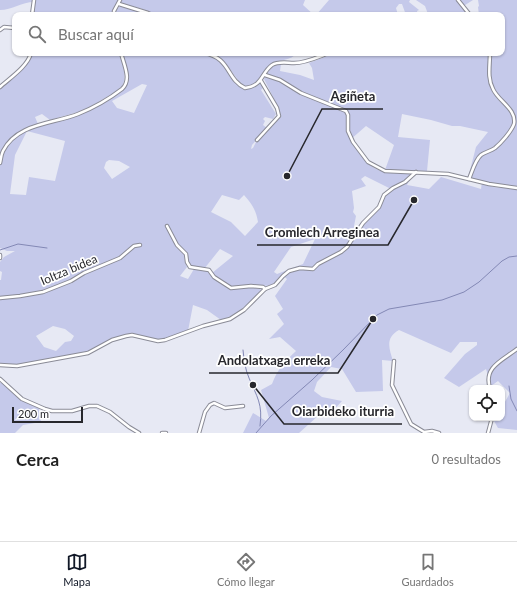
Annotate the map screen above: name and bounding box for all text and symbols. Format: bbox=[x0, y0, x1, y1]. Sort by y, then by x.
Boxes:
search box bbox=[12, 12, 505, 56]
icon: search bbox=[26, 23, 48, 45]
text: Buscar aquí bbox=[58, 25, 134, 43]
callout: Agiñeta bbox=[322, 84, 383, 109]
text: Agiñeta bbox=[330, 88, 375, 104]
callout: Cromlech Arreginea bbox=[257, 220, 388, 245]
text: Cromlech Arreginea bbox=[265, 224, 379, 240]
street label: Ioltza bidea bbox=[38, 251, 99, 288]
callout: Andolatxaga erreka bbox=[209, 348, 338, 373]
text: Andolatxaga erreka bbox=[217, 352, 330, 368]
map controls bbox=[469, 385, 505, 421]
button: locate bbox=[469, 385, 505, 421]
callout: Oiarbideko iturria bbox=[284, 399, 402, 424]
text: Oiarbideko iturria bbox=[292, 403, 394, 419]
scale bar bbox=[12, 405, 83, 424]
text: 200 m bbox=[18, 407, 49, 420]
text: Cerca bbox=[16, 449, 59, 470]
text: 0 resultados bbox=[431, 451, 501, 467]
tab: Mapa bbox=[63, 551, 90, 588]
tab: Cómo llegar bbox=[217, 551, 275, 588]
tab: Guardados bbox=[402, 551, 454, 588]

